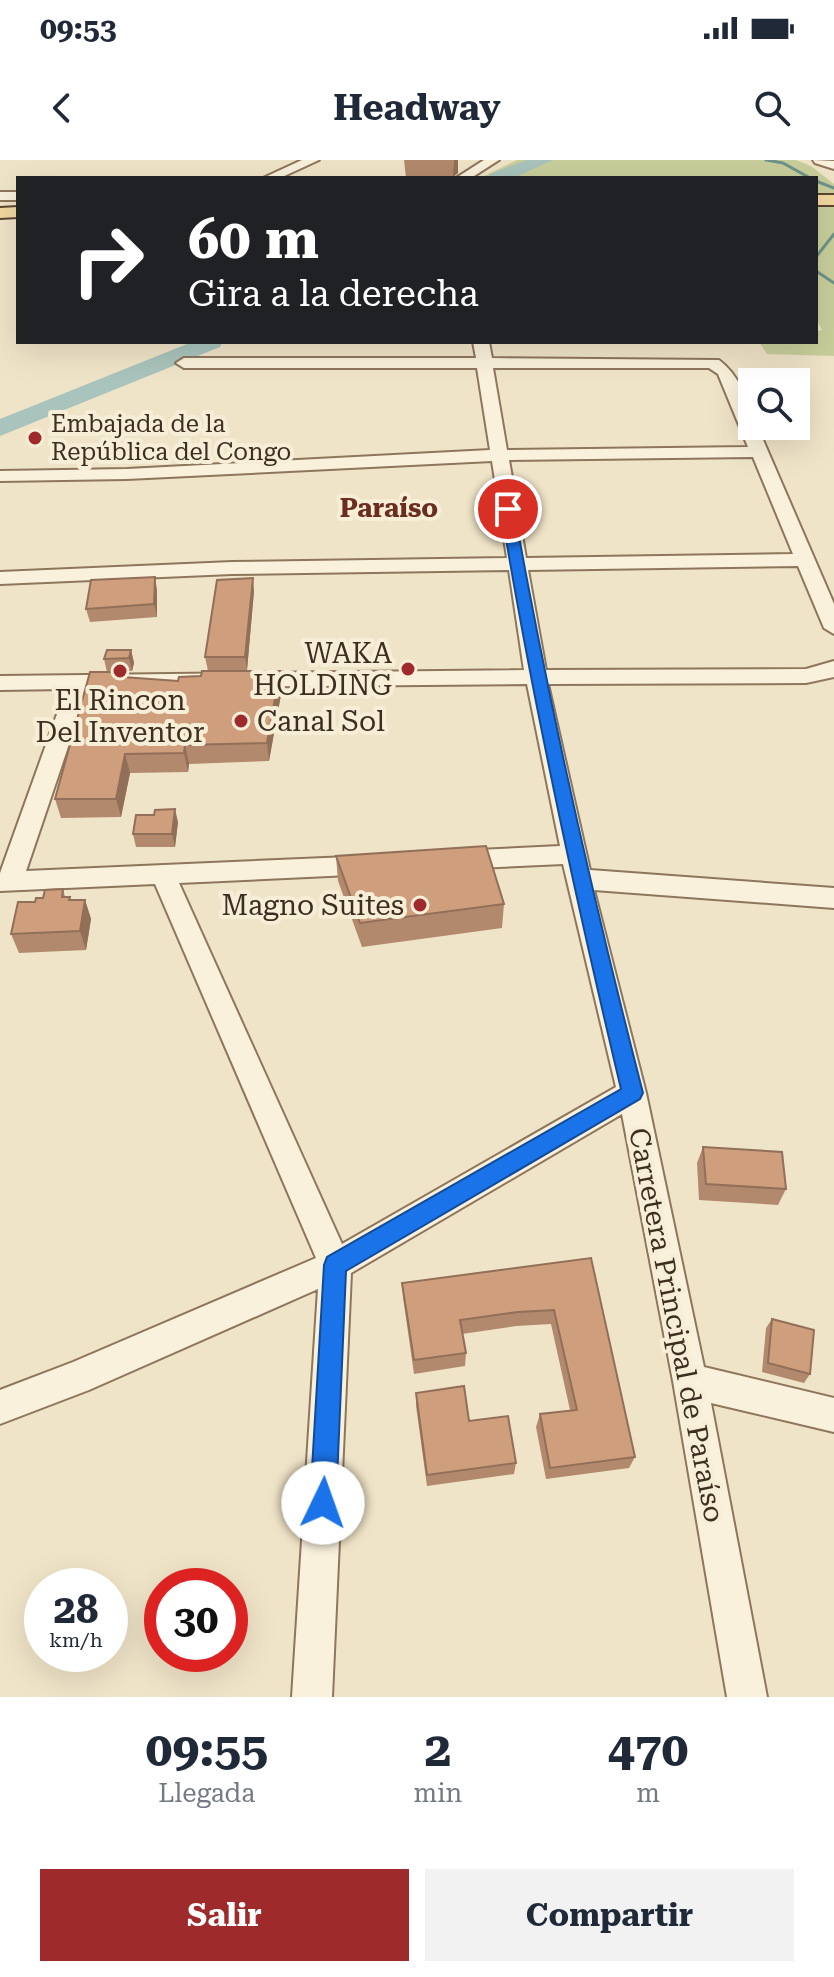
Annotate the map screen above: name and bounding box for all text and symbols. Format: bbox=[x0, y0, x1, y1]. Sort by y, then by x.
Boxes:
text: 09:53 bbox=[40, 11, 117, 46]
icon: back bbox=[40, 86, 84, 130]
icon: search bbox=[750, 86, 794, 130]
text: Headway bbox=[333, 87, 501, 129]
text: 60 m bbox=[188, 206, 319, 272]
icon: right bbox=[56, 208, 160, 312]
text: Gira a la derecha bbox=[188, 273, 479, 315]
map controls bbox=[738, 368, 810, 440]
button: search bbox=[738, 368, 810, 440]
place label: Embajada de la República del Congo bbox=[51, 410, 291, 466]
marker: Embajada de la República del Congo bbox=[26, 429, 44, 447]
pin bbox=[474, 475, 542, 543]
icon: arrive bbox=[486, 487, 530, 531]
district label: Paraíso bbox=[340, 493, 438, 523]
place label: WAKA HOLDING bbox=[253, 637, 392, 702]
marker: WAKA HOLDING bbox=[399, 660, 417, 678]
marker: El Rincon Del Inventor bbox=[111, 662, 129, 680]
place label: El Rincon Del Inventor bbox=[36, 684, 204, 749]
place label: Canal Sol bbox=[257, 705, 385, 738]
marker: Canal Sol bbox=[232, 712, 250, 730]
place label: Magno Suites bbox=[221, 889, 404, 922]
marker: Magno Suites bbox=[411, 896, 429, 914]
street label: Carretera Principal de Paraíso bbox=[622, 1125, 731, 1525]
position arrow bbox=[281, 1461, 365, 1545]
speed limit sign: 30 bbox=[144, 1568, 248, 1672]
text: 28 bbox=[54, 1586, 98, 1633]
text: km/h bbox=[49, 1628, 103, 1652]
text: 09:55 bbox=[146, 1722, 268, 1778]
text: 2 bbox=[424, 1722, 451, 1778]
text: 470 bbox=[608, 1722, 688, 1778]
text: Llegada bbox=[158, 1778, 255, 1808]
text: min bbox=[414, 1778, 462, 1808]
text: m bbox=[636, 1778, 660, 1808]
button: Salir bbox=[40, 1869, 409, 1961]
button: Compartir bbox=[425, 1869, 794, 1961]

